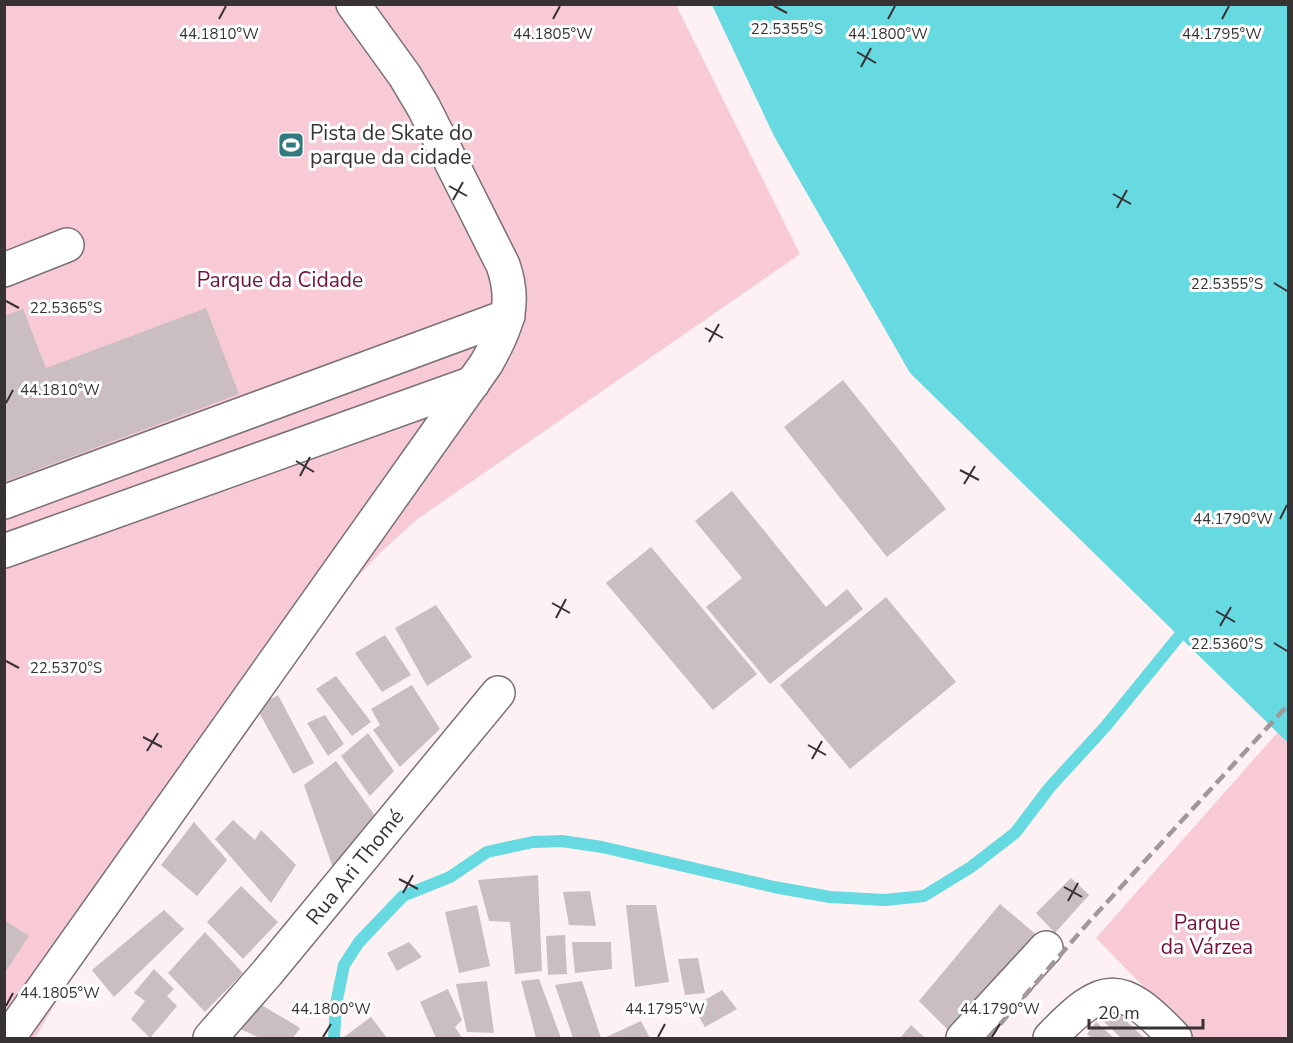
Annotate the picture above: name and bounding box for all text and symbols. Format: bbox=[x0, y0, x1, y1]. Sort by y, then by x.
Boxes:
text: 22.5355°S bbox=[751, 19, 823, 39]
text: 44.1810°W bbox=[179, 24, 259, 44]
text: 44.1805°W bbox=[513, 24, 593, 44]
text: 44.1800°W bbox=[848, 24, 928, 44]
text: 44.1795°W bbox=[1182, 24, 1262, 44]
place label: Pista de Skate do parque da cidade bbox=[310, 119, 473, 171]
sports icon: Pista de Skate do parque da cidade bbox=[276, 130, 306, 160]
park label: Parque da Cidade bbox=[197, 266, 363, 294]
text: 22.5355°S bbox=[1191, 274, 1263, 294]
text: 22.5365°S bbox=[30, 298, 102, 318]
text: 44.1810°W bbox=[20, 380, 100, 400]
text: 44.1790°W bbox=[1193, 509, 1273, 529]
text: 22.5360°S bbox=[1191, 634, 1263, 654]
text: 22.5370°S bbox=[30, 658, 102, 678]
street label: Rua Ari Thomé bbox=[300, 803, 410, 931]
park label: Parque da Várzea bbox=[1161, 909, 1253, 961]
text: 44.1805°W bbox=[20, 983, 100, 1003]
scale bar bbox=[1089, 992, 1203, 1030]
text: 44.1800°W bbox=[291, 999, 371, 1019]
text: 44.1795°W bbox=[625, 999, 705, 1019]
text: 44.1790°W bbox=[960, 999, 1040, 1019]
text: 20 m bbox=[1098, 1001, 1140, 1025]

